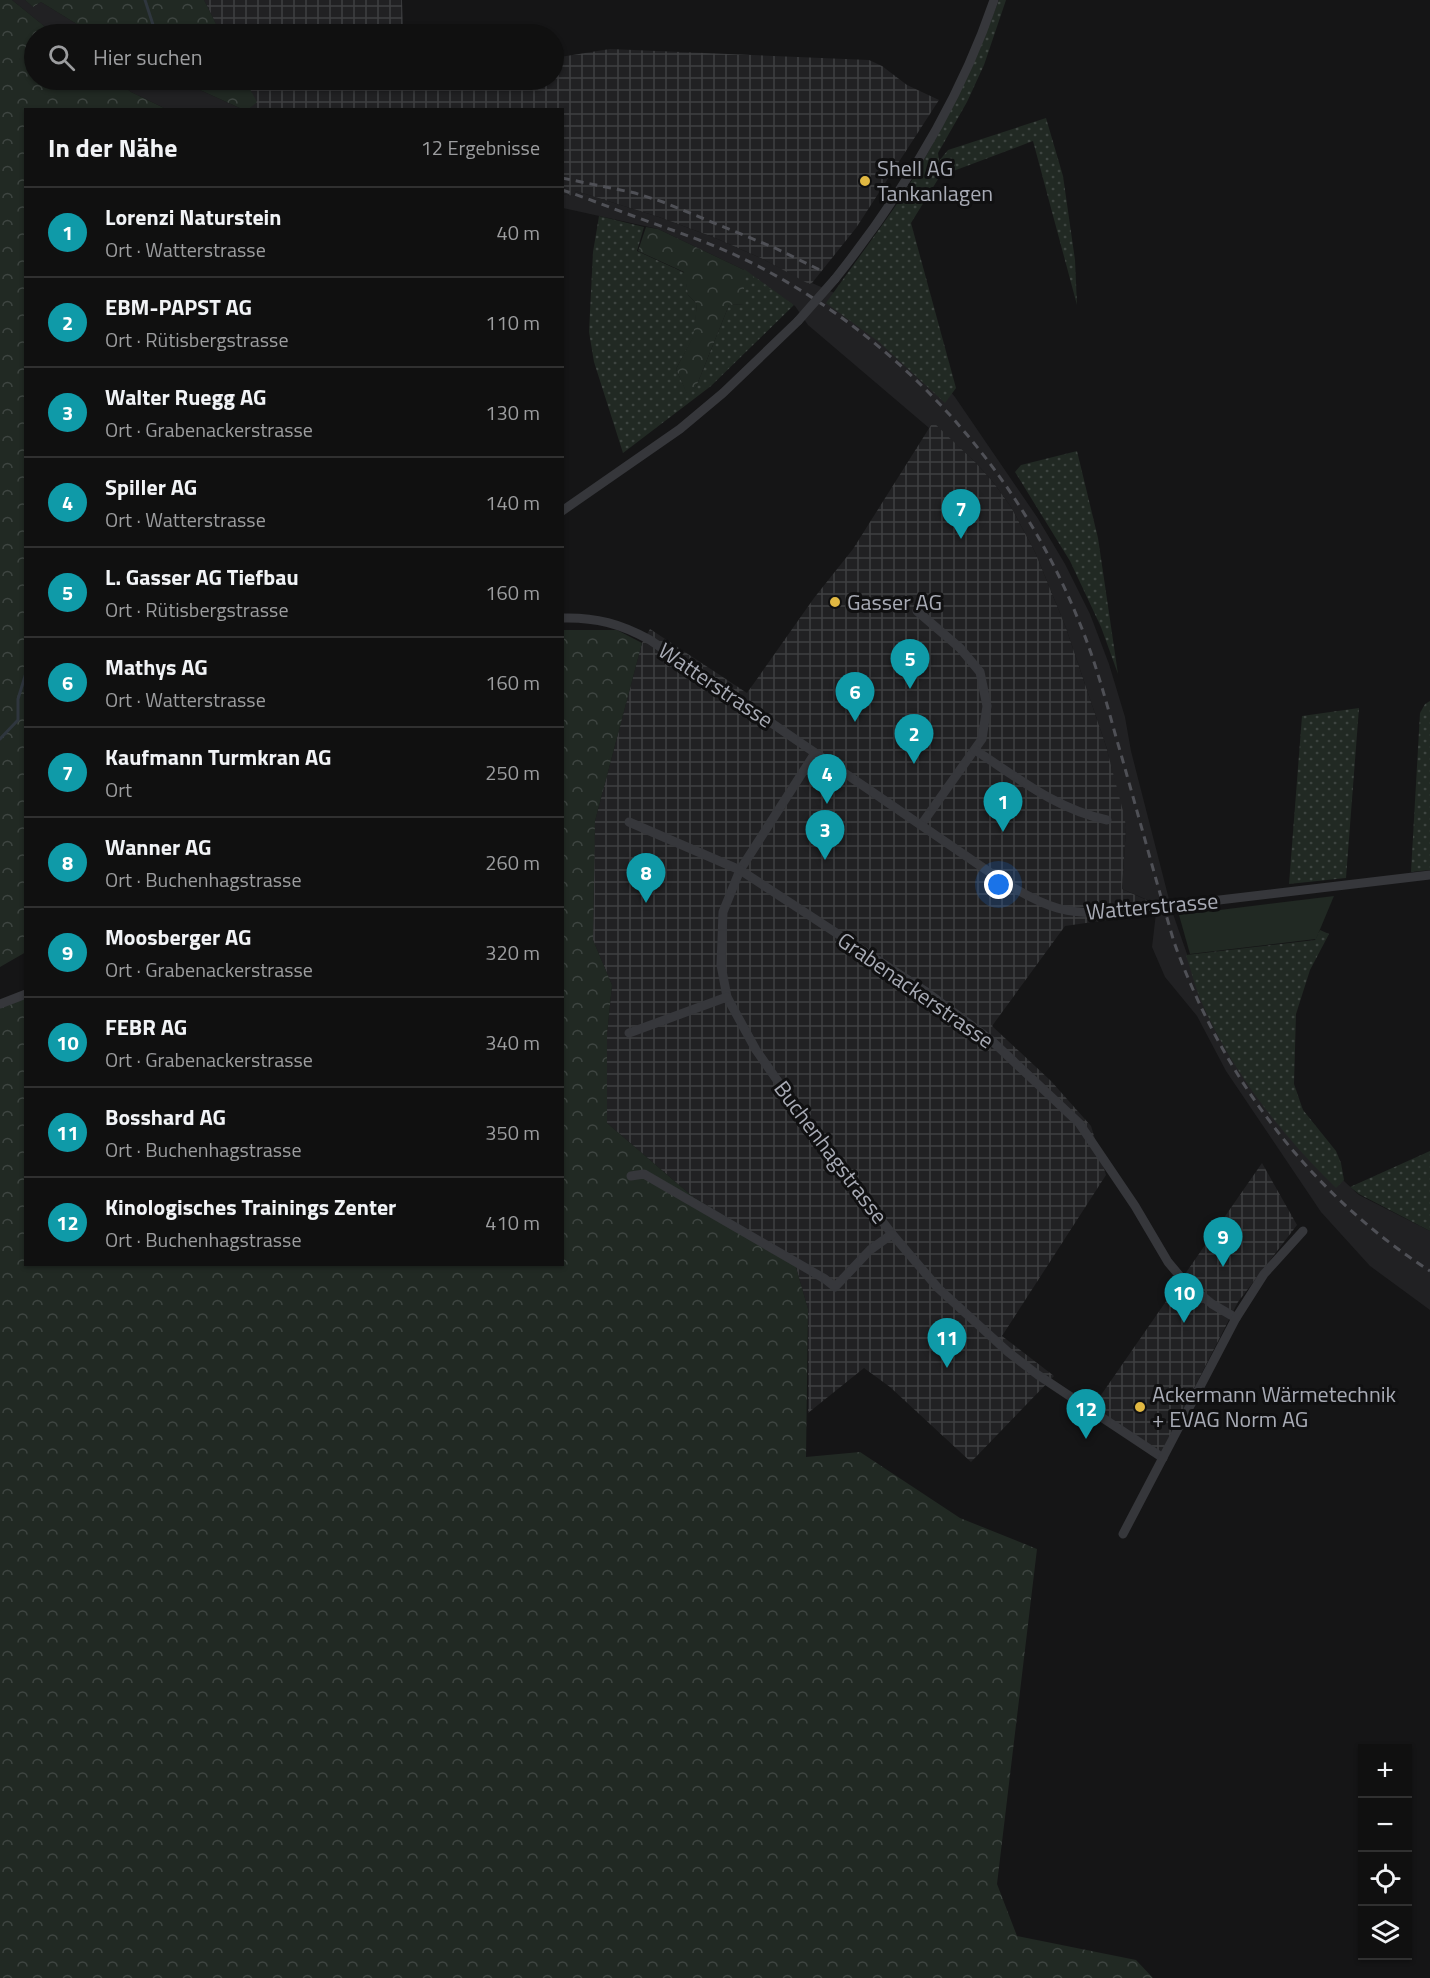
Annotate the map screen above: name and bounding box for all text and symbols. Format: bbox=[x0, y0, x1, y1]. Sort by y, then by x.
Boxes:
search box bbox=[24, 24, 564, 90]
text: Hier suchen bbox=[93, 40, 202, 74]
icon: search bbox=[45, 41, 78, 74]
text: In der Nähe bbox=[48, 128, 177, 167]
text: 12 Ergebnisse bbox=[421, 132, 540, 163]
place label: Shell AG Tankanlagen bbox=[877, 151, 993, 210]
marker: Shell AG Tankanlagen bbox=[858, 174, 872, 188]
text: Lorenzi Naturstein bbox=[105, 200, 281, 234]
text: 1 bbox=[62, 217, 73, 248]
text: 40 m bbox=[496, 217, 540, 248]
text: Ort · Watterstrasse bbox=[105, 234, 266, 265]
text: EBM-PAPST AG bbox=[105, 290, 252, 324]
text: 2 bbox=[62, 307, 73, 338]
text: 110 m bbox=[485, 307, 540, 338]
text: Ort · Rütisbergstrasse bbox=[105, 324, 289, 355]
text: Walter Ruegg AG bbox=[105, 380, 266, 414]
text: 3 bbox=[62, 397, 73, 428]
text: 130 m bbox=[485, 397, 540, 428]
text: Ort · Grabenackerstrasse bbox=[105, 414, 313, 445]
text: Spiller AG bbox=[105, 470, 197, 504]
text: 4 bbox=[62, 487, 73, 518]
text: 140 m bbox=[485, 487, 540, 518]
pin: 7 bbox=[942, 490, 980, 539]
text: Ort · Watterstrasse bbox=[105, 504, 266, 535]
text: L. Gasser AG Tiefbau bbox=[105, 560, 299, 594]
text: 5 bbox=[62, 577, 73, 608]
text: 160 m bbox=[485, 577, 540, 608]
place label: Gasser AG bbox=[847, 585, 942, 619]
text: Ort · Rütisbergstrasse bbox=[105, 594, 289, 625]
marker: Gasser AG bbox=[828, 595, 842, 609]
street label: Watterstrasse bbox=[652, 634, 780, 736]
pin: 5 bbox=[890, 640, 930, 689]
text: Mathys AG bbox=[105, 650, 208, 684]
text: 6 bbox=[62, 667, 73, 698]
text: 160 m bbox=[485, 667, 540, 698]
pin: 6 bbox=[836, 672, 874, 722]
text: Ort · Watterstrasse bbox=[105, 684, 266, 715]
pin: 2 bbox=[894, 714, 934, 764]
text: Kaufmann Turmkran AG bbox=[105, 740, 332, 774]
pin: 4 bbox=[808, 754, 846, 804]
text: 7 bbox=[62, 757, 73, 788]
text: 250 m bbox=[485, 757, 540, 788]
text: Ort bbox=[105, 774, 132, 805]
pin: 1 bbox=[984, 782, 1022, 832]
pin: 3 bbox=[806, 810, 844, 860]
text: Wanner AG bbox=[105, 830, 211, 864]
text: 8 bbox=[62, 847, 73, 878]
text: 260 m bbox=[485, 847, 540, 878]
pin: 8 bbox=[626, 854, 666, 903]
text: Ort · Buchenhagstrasse bbox=[105, 864, 302, 895]
your location bbox=[984, 870, 1013, 899]
street label: Watterstrasse bbox=[1085, 883, 1219, 929]
text: Moosberger AG bbox=[105, 920, 251, 954]
street label: Grabenackerstrasse bbox=[831, 923, 1001, 1057]
text: 9 bbox=[62, 937, 73, 968]
text: 320 m bbox=[485, 937, 540, 968]
text: Ort · Grabenackerstrasse bbox=[105, 954, 313, 985]
text: FEBR AG bbox=[105, 1010, 187, 1044]
text: 10 bbox=[56, 1027, 79, 1058]
text: 340 m bbox=[485, 1027, 540, 1058]
text: Ort · Grabenackerstrasse bbox=[105, 1044, 313, 1075]
street label: Buchenhagstrasse bbox=[766, 1073, 896, 1231]
text: Bosshard AG bbox=[105, 1100, 226, 1134]
text: 11 bbox=[56, 1117, 79, 1148]
text: 350 m bbox=[485, 1117, 540, 1148]
text: Ort · Buchenhagstrasse bbox=[105, 1134, 302, 1165]
text: Kinologisches Trainings Zenter bbox=[105, 1190, 396, 1224]
text: 12 bbox=[56, 1207, 79, 1238]
text: 410 m bbox=[485, 1207, 540, 1238]
pin: 9 bbox=[1204, 1218, 1242, 1267]
text: Ort · Buchenhagstrasse bbox=[105, 1224, 302, 1255]
pin: 10 bbox=[1164, 1274, 1204, 1323]
pin: 11 bbox=[928, 1318, 966, 1368]
place label: Ackermann Wärmetechnik + EVAG Norm AG bbox=[1152, 1377, 1397, 1436]
pin: 12 bbox=[1066, 1390, 1106, 1439]
marker: Ackermann Wärmetechnik + EVAG Norm AG bbox=[1133, 1400, 1147, 1414]
map controls bbox=[1358, 1744, 1412, 1960]
button: + bbox=[1358, 1744, 1412, 1798]
button: − bbox=[1358, 1798, 1412, 1852]
button: locate bbox=[1358, 1852, 1412, 1906]
button: layers bbox=[1358, 1906, 1412, 1960]

